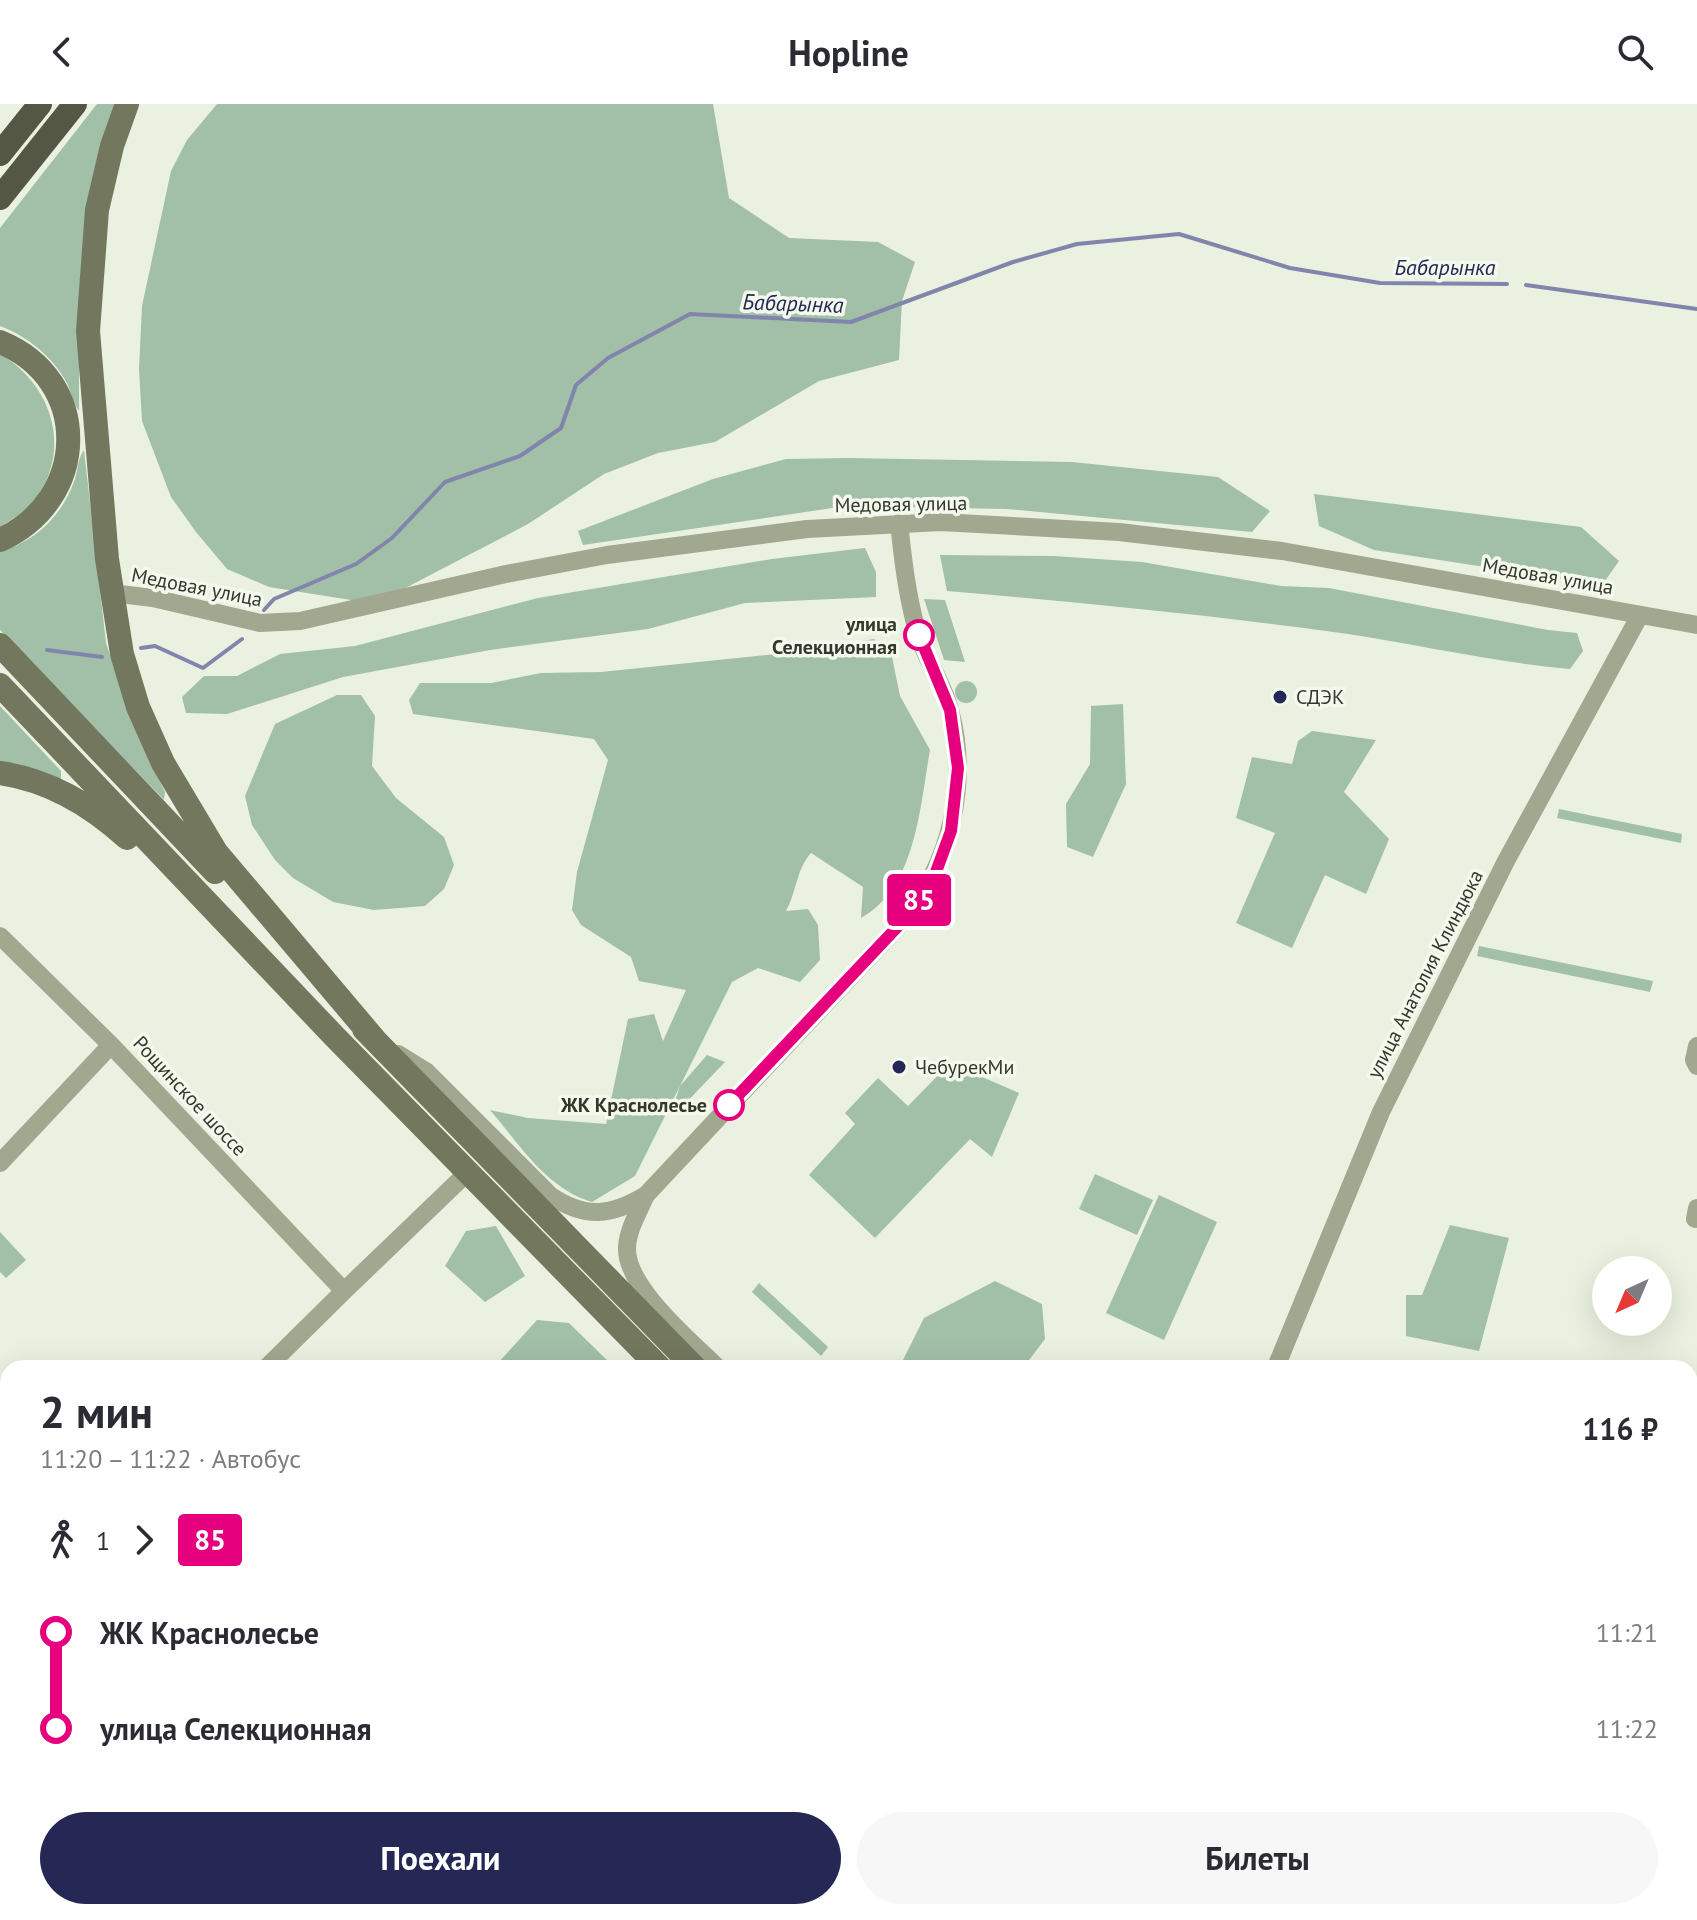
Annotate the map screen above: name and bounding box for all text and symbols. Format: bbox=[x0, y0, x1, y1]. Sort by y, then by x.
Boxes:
text: Hopline bbox=[788, 29, 909, 76]
icon: back bbox=[40, 30, 84, 74]
icon: search bbox=[1613, 30, 1657, 74]
water label: Бабарынка bbox=[1394, 253, 1496, 281]
water label: Бабарынка bbox=[742, 287, 844, 319]
street label: Медовая улица bbox=[834, 490, 968, 518]
street label: Медовая улица bbox=[1480, 552, 1616, 600]
street label: Медовая улица bbox=[129, 562, 265, 612]
place label: улица Селекционная bbox=[772, 611, 897, 660]
marker: улица Селекционная bbox=[904, 620, 934, 650]
place label: СДЭК bbox=[1296, 684, 1344, 710]
marker: СДЭК bbox=[1271, 688, 1289, 706]
street label: улица Анатолия Клиндюка bbox=[1361, 865, 1489, 1083]
line badge: 85 bbox=[883, 874, 955, 926]
text: 85 bbox=[903, 881, 935, 918]
street label: Рощинское шоссе bbox=[128, 1030, 252, 1162]
place label: ЧебурекМи bbox=[915, 1054, 1014, 1080]
marker: ЧебурекМи bbox=[890, 1058, 908, 1076]
marker: ЖК Краснолесье bbox=[714, 1090, 744, 1120]
place label: ЖК Краснолесье bbox=[560, 1092, 707, 1118]
north arrow bbox=[1592, 1256, 1672, 1336]
map controls bbox=[1592, 1256, 1672, 1336]
text: 2 мин bbox=[40, 1383, 153, 1440]
text: 116 ₽ bbox=[1582, 1409, 1658, 1448]
text: 11:20 – 11:22 · Автобус bbox=[40, 1442, 301, 1475]
icon: walk bbox=[40, 1518, 84, 1562]
icon: forward bbox=[122, 1518, 166, 1562]
text: 85 bbox=[194, 1521, 226, 1558]
text: 1 bbox=[96, 1524, 110, 1557]
text: ЖК Краснолесье bbox=[100, 1613, 319, 1652]
text: 11:21 bbox=[1596, 1616, 1658, 1649]
text: улица Селекционная bbox=[100, 1709, 372, 1748]
text: 11:22 bbox=[1596, 1712, 1658, 1745]
button: Поехали bbox=[40, 1812, 841, 1904]
button: Билеты bbox=[857, 1812, 1658, 1904]

